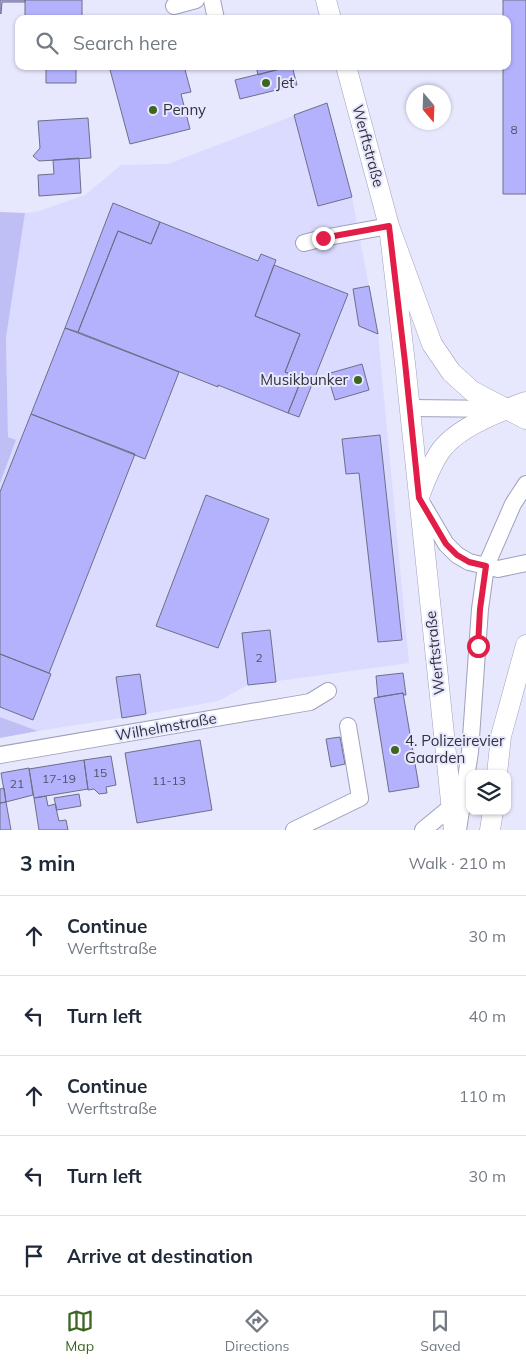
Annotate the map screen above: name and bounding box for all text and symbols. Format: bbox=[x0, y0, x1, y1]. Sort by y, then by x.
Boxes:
search box bbox=[15, 15, 511, 70]
icon: search bbox=[33, 29, 61, 57]
text: Search here bbox=[73, 31, 177, 55]
place label: Jet bbox=[276, 73, 294, 92]
marker: Jet bbox=[260, 77, 272, 89]
north arrow bbox=[406, 85, 451, 130]
place label: Penny bbox=[163, 100, 206, 119]
street label: Werftstraße bbox=[348, 103, 389, 189]
marker: Penny bbox=[147, 104, 159, 116]
house number: 8 bbox=[510, 122, 518, 137]
route end bbox=[312, 227, 335, 250]
place label: Musikbunker bbox=[260, 370, 349, 389]
marker: Musikbunker bbox=[352, 374, 364, 386]
street label: Werftstraße bbox=[421, 610, 448, 696]
route start bbox=[467, 635, 490, 658]
house number: 2 bbox=[255, 650, 263, 665]
street label: Wilhelmstraße bbox=[114, 708, 218, 745]
place label: 4. Polizeirevier Gaarden bbox=[405, 731, 505, 767]
marker: 4. Polizeirevier Gaarden bbox=[389, 744, 401, 756]
house number: 15 bbox=[93, 765, 107, 780]
map controls bbox=[466, 770, 511, 815]
button: layers bbox=[466, 770, 511, 815]
house number: 17-19 bbox=[42, 771, 76, 786]
house number: 11-13 bbox=[152, 773, 186, 788]
house number: 21 bbox=[10, 776, 24, 791]
text: 3 min bbox=[20, 850, 75, 876]
text: Walk · 210 m bbox=[408, 853, 506, 873]
text: Continue bbox=[67, 914, 147, 938]
icon: ahead bbox=[20, 922, 48, 950]
text: 30 m bbox=[469, 926, 506, 946]
text: Werftstraße bbox=[67, 938, 157, 958]
icon: left bbox=[20, 1002, 48, 1030]
text: Turn left bbox=[67, 1004, 142, 1028]
text: 40 m bbox=[469, 1006, 506, 1026]
text: Continue bbox=[67, 1074, 147, 1098]
icon: ahead bbox=[20, 1082, 48, 1110]
text: 110 m bbox=[459, 1086, 506, 1106]
text: Werftstraße bbox=[67, 1098, 157, 1118]
icon: left bbox=[20, 1162, 48, 1190]
text: Turn left bbox=[67, 1164, 142, 1188]
text: 30 m bbox=[469, 1166, 506, 1186]
icon: arrive bbox=[20, 1242, 48, 1270]
text: Arrive at destination bbox=[67, 1244, 253, 1268]
tab: Map bbox=[65, 1307, 94, 1355]
tab: Directions bbox=[225, 1307, 290, 1355]
tab: Saved bbox=[420, 1307, 461, 1355]

